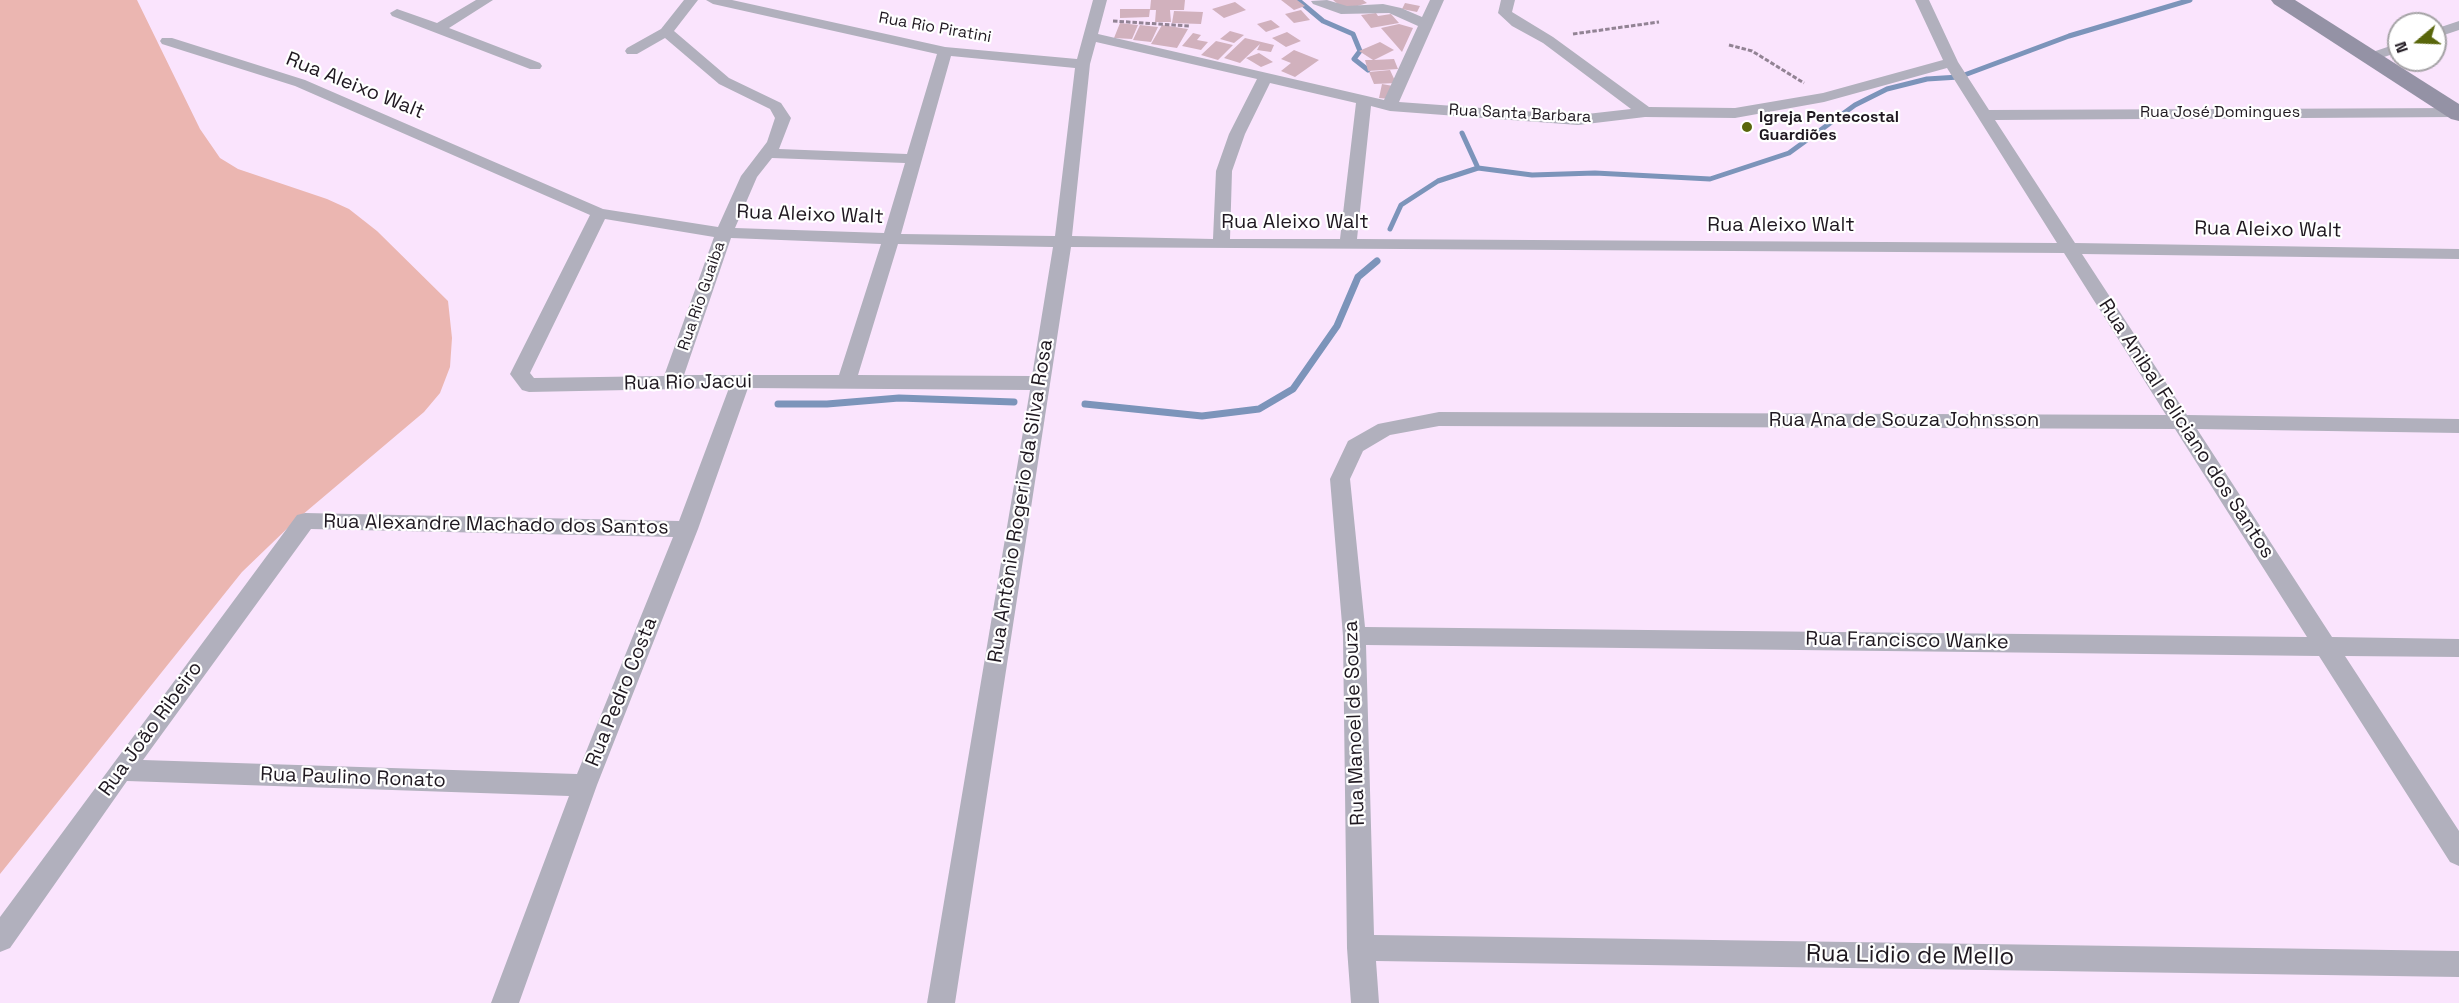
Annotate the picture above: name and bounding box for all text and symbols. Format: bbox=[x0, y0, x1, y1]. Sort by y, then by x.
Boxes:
street label: Rua Rio Piratini bbox=[877, 9, 993, 47]
north arrow bbox=[2387, 12, 2447, 72]
text: N bbox=[2390, 39, 2413, 56]
street label: Rua Aleixo Walt bbox=[282, 47, 428, 125]
street label: Rua Santa Barbara bbox=[1448, 101, 1592, 127]
street label: Rua José Domingues bbox=[2140, 103, 2300, 123]
place label: Igreja Pentecostal Guardiões bbox=[1759, 108, 1899, 146]
marker: Igreja Pentecostal Guardiões bbox=[1740, 120, 1754, 134]
street label: Rua Aleixo Walt bbox=[736, 200, 884, 230]
street label: Rua Aleixo Walt bbox=[1221, 211, 1369, 235]
street label: Rua Aleixo Walt bbox=[1707, 214, 1855, 238]
street label: Rua Aleixo Walt bbox=[2194, 217, 2342, 243]
street label: Rua Rio Guaiba bbox=[674, 239, 730, 353]
street label: Rua Anibal Feliciano dos Santos bbox=[2093, 295, 2279, 563]
street label: Rua Antônio Rogerio da Silva Rosa bbox=[984, 338, 1058, 664]
street label: Rua Rio Jacui bbox=[624, 370, 752, 396]
street label: Rua Ana de Souza Johnsson bbox=[1769, 409, 2039, 433]
street label: Rua Alexandre Machado dos Santos bbox=[323, 510, 669, 540]
street label: Rua Pedro Costa bbox=[581, 614, 663, 770]
street label: Rua Manoel de Souza bbox=[1339, 620, 1371, 826]
street label: Rua Francisco Wanke bbox=[1805, 627, 2009, 655]
street label: Rua João Ribeiro bbox=[94, 657, 208, 801]
street label: Rua Paulino Ronato bbox=[260, 763, 446, 793]
street label: Rua Lidio de Mello bbox=[1806, 940, 2014, 972]

